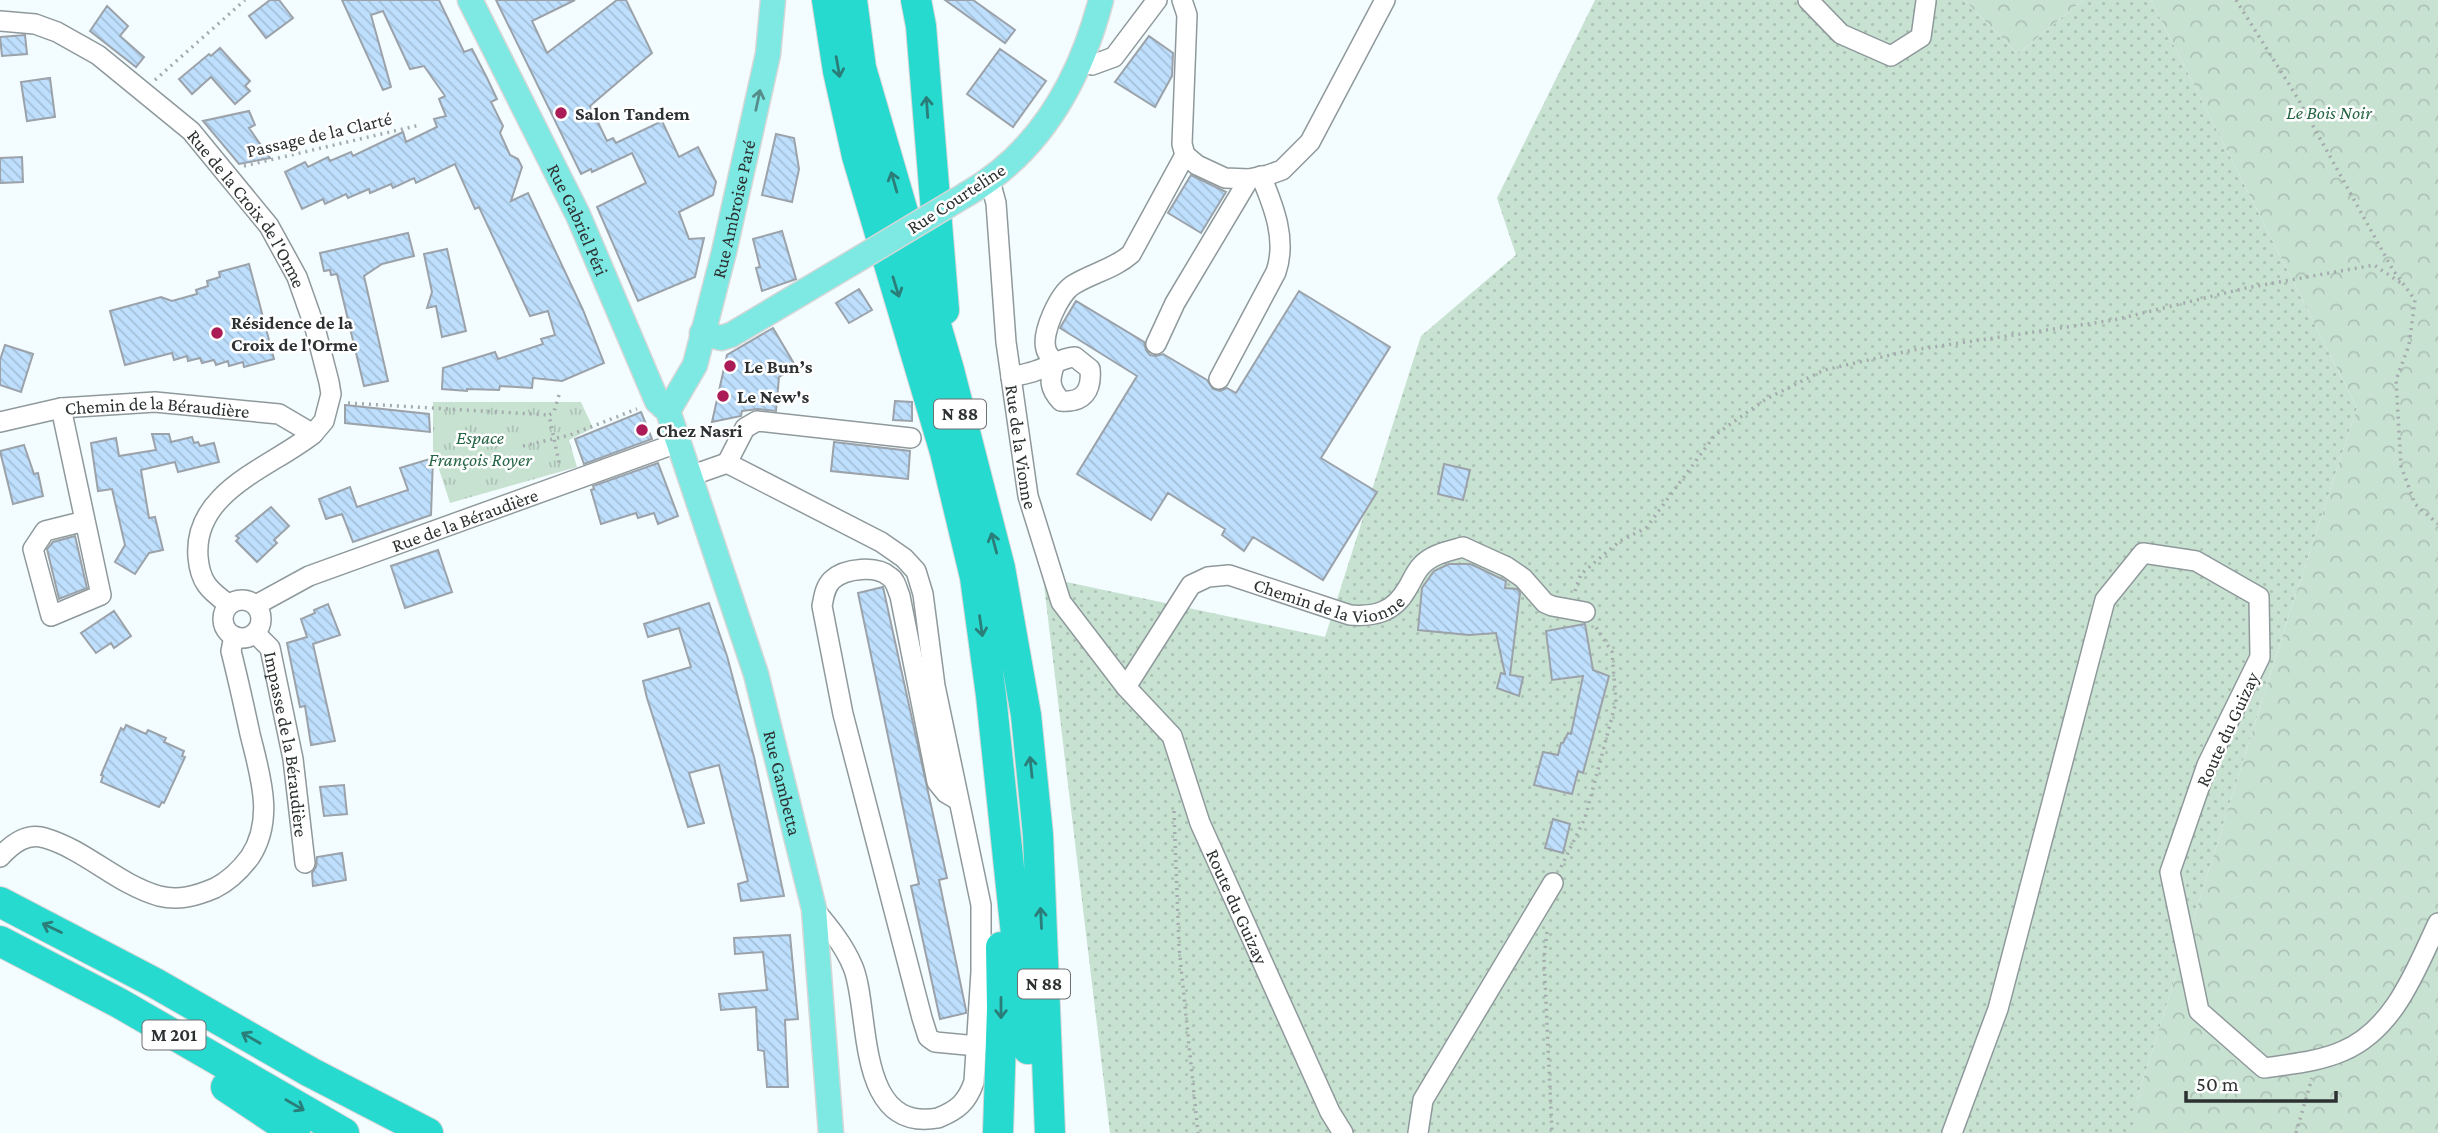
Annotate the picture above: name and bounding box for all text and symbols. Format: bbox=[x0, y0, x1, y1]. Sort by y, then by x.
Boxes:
one-way arrow bbox=[832, 55, 845, 78]
one-way arrow bbox=[752, 89, 765, 112]
one-way arrow bbox=[920, 96, 933, 119]
park label: Le Bois Noir bbox=[2286, 102, 2373, 123]
place label: Salon Tandem bbox=[575, 103, 690, 124]
marker: Salon Tandem bbox=[553, 105, 569, 121]
street label: Passage de la Clarté bbox=[245, 108, 394, 161]
street label: Rue de la Croix de l'Orme bbox=[183, 125, 310, 291]
street label: Rue Ambroise Paré bbox=[708, 138, 760, 280]
street label: Rue Courteline bbox=[903, 159, 1009, 238]
street label: Rue Gabriel Péri bbox=[543, 160, 613, 279]
one-way arrow bbox=[886, 171, 899, 193]
one-way arrow bbox=[891, 276, 904, 298]
place label: Résidence de la Croix de l'Orme bbox=[231, 312, 358, 355]
marker: Résidence de la Croix de l'Orme bbox=[209, 325, 225, 341]
place label: Le Bun’s bbox=[744, 356, 813, 377]
marker: Le Bun’s bbox=[722, 358, 738, 374]
street label: Rue de la Vionne bbox=[1001, 383, 1041, 512]
place label: Le New's bbox=[737, 386, 810, 407]
marker: Le New's bbox=[715, 388, 731, 404]
street label: Chemin de la Béraudière bbox=[64, 392, 250, 422]
road number: N 88 bbox=[934, 400, 986, 428]
place label: Chez Nasri bbox=[656, 420, 743, 441]
marker: Chez Nasri bbox=[634, 422, 650, 438]
park label: Espace François Royer bbox=[428, 427, 533, 470]
street label: Rue de la Béraudière bbox=[389, 484, 541, 556]
one-way arrow bbox=[987, 532, 1000, 555]
street label: Chemin de la Vionne bbox=[1251, 574, 1409, 626]
one-way arrow bbox=[975, 614, 988, 637]
street label: Impasse de la Béraudière bbox=[260, 650, 312, 838]
street label: Route du Guizay bbox=[2192, 668, 2263, 790]
street label: Rue Gambetta bbox=[759, 728, 806, 838]
one-way arrow bbox=[1024, 756, 1037, 779]
street label: Route du Guizay bbox=[1202, 846, 1272, 968]
one-way arrow bbox=[1035, 907, 1048, 930]
one-way arrow bbox=[42, 920, 63, 934]
road number: N 88 bbox=[1018, 970, 1070, 999]
one-way arrow bbox=[995, 997, 1008, 1020]
road number: M 201 bbox=[142, 1020, 206, 1050]
one-way arrow bbox=[241, 1031, 261, 1045]
scale bar bbox=[2186, 1060, 2336, 1104]
text: 50 m bbox=[2196, 1072, 2239, 1096]
one-way arrow bbox=[285, 1098, 305, 1112]

